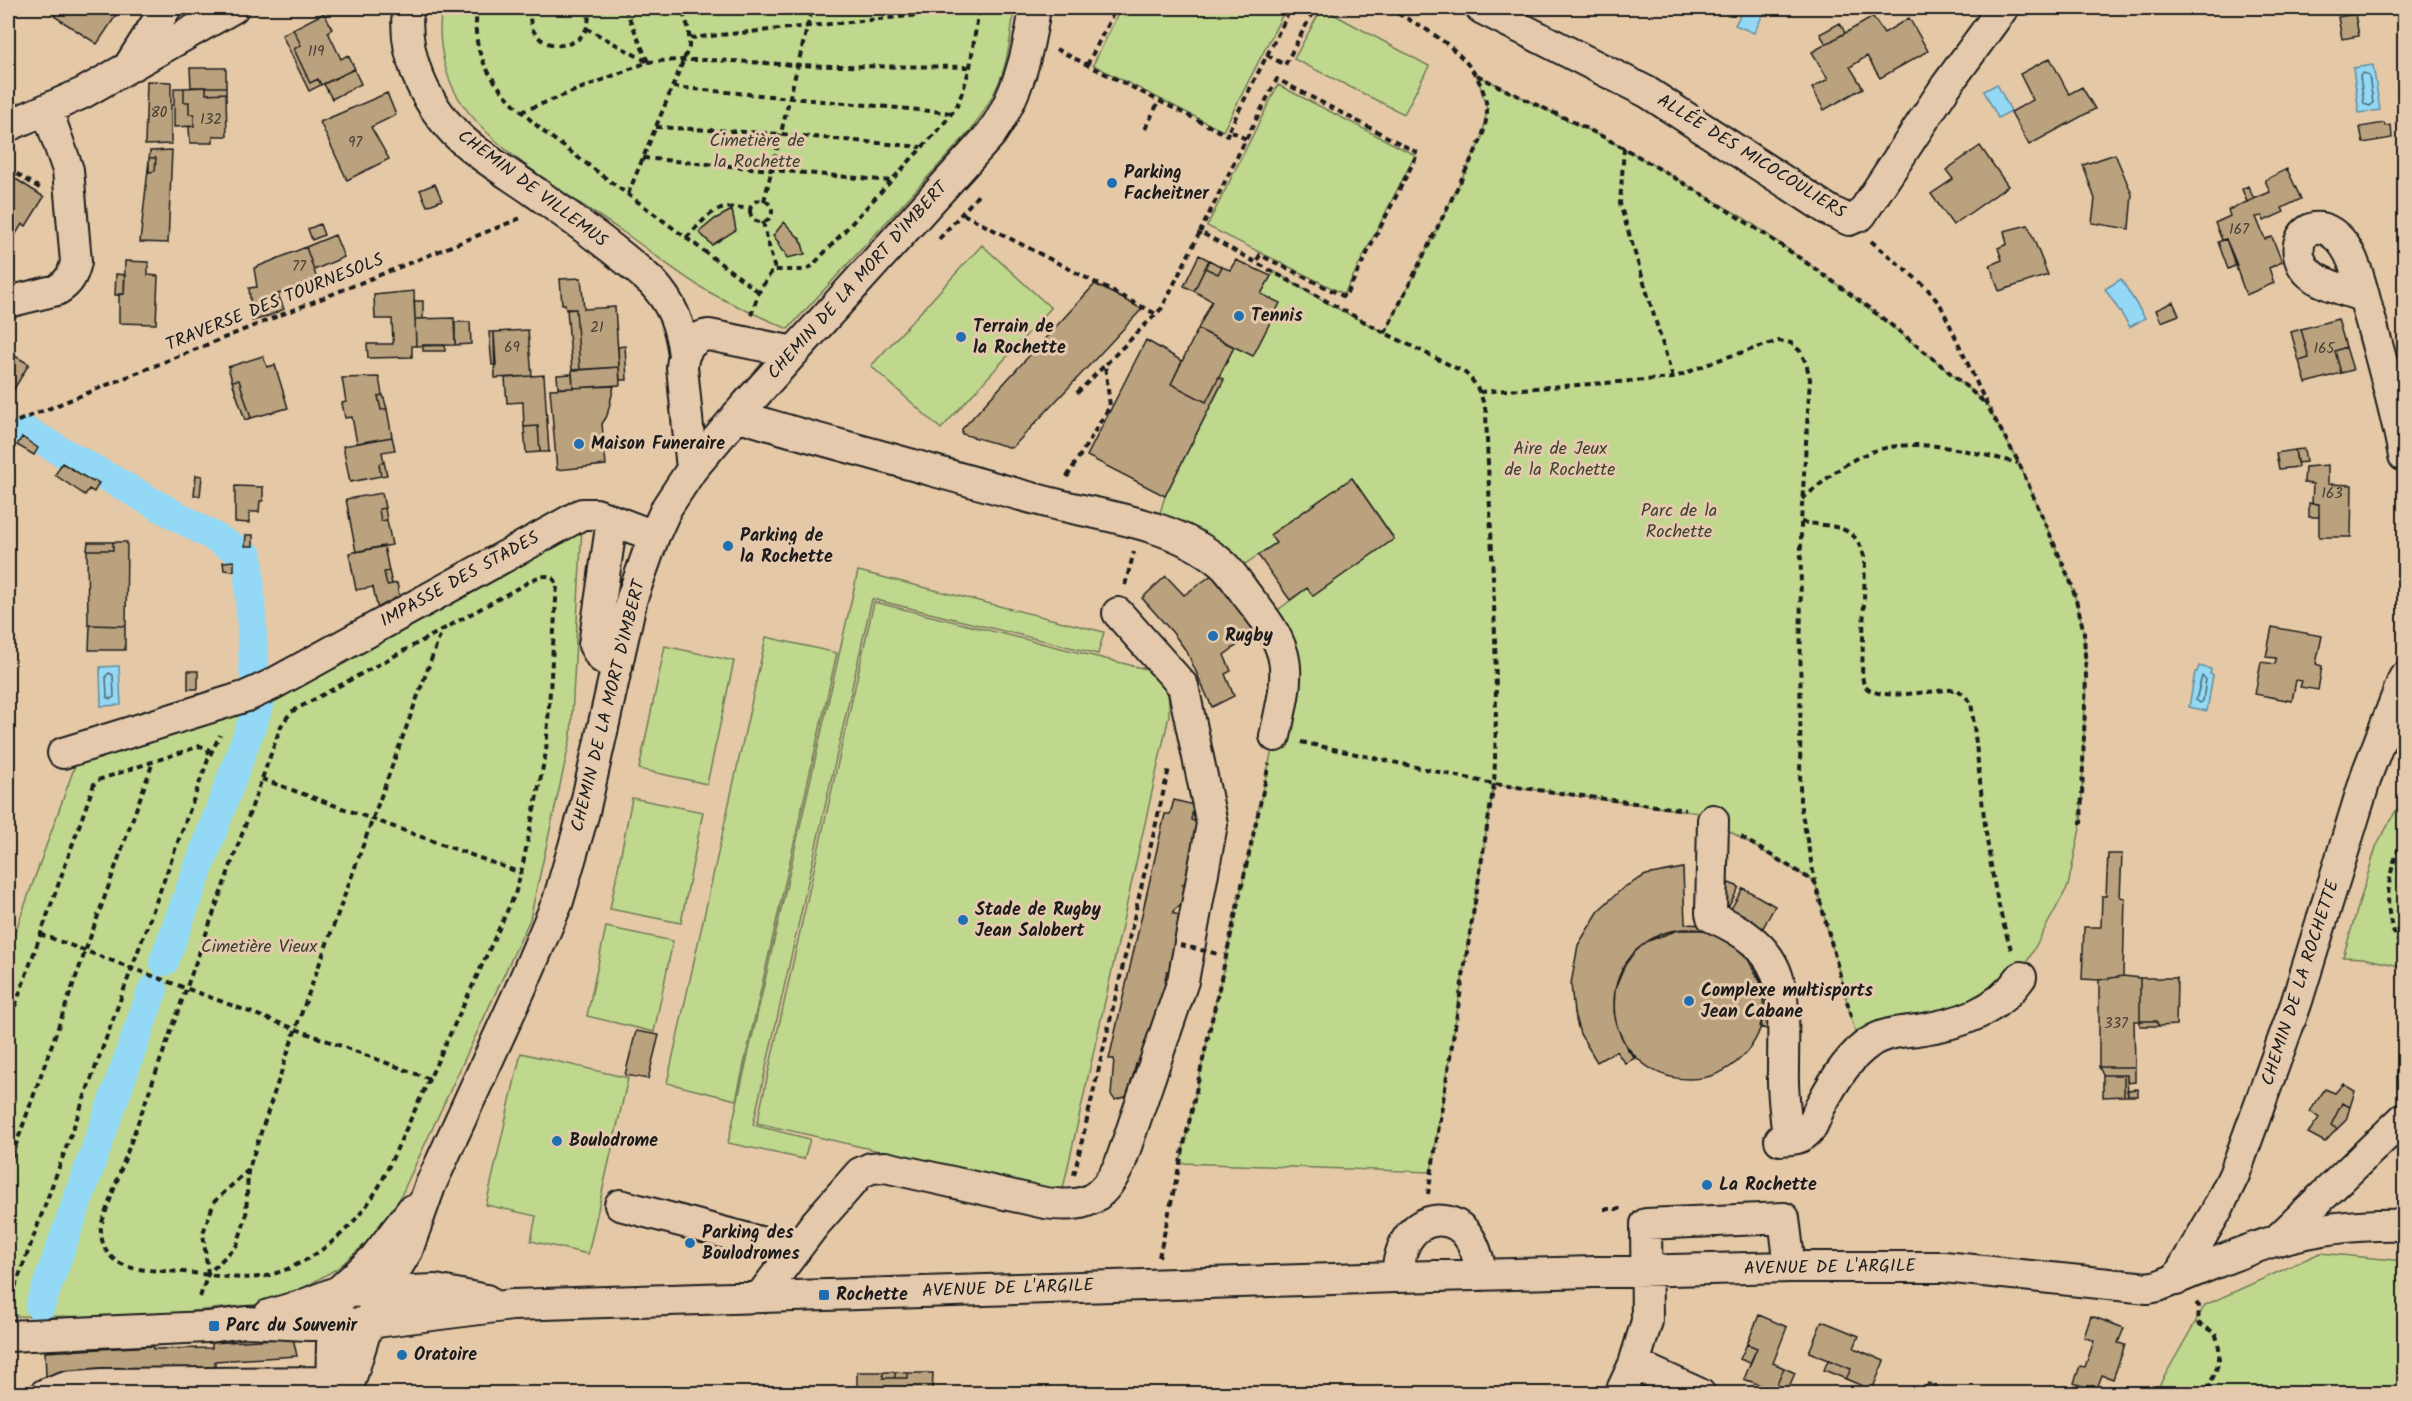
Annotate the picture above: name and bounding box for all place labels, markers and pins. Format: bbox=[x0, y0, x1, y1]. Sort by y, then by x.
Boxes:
place label: Parking Facheitner bbox=[1124, 159, 1210, 209]
marker: Parking Facheitner bbox=[1105, 176, 1119, 190]
place label: Tennis bbox=[1251, 302, 1303, 331]
marker: Tennis bbox=[1232, 309, 1246, 323]
place label: Terrain de la Rochette bbox=[973, 313, 1066, 363]
marker: Terrain de la Rochette bbox=[954, 330, 968, 344]
place label: Maison Funeraire bbox=[591, 430, 725, 459]
marker: Maison Funeraire bbox=[572, 437, 586, 451]
place label: Parking de la Rochette bbox=[740, 522, 833, 572]
marker: Parking de la Rochette bbox=[721, 539, 735, 553]
place label: Rugby bbox=[1225, 622, 1273, 651]
marker: Rugby bbox=[1206, 629, 1220, 643]
place label: Stade de Rugby Jean Salobert bbox=[975, 896, 1101, 946]
marker: Stade de Rugby Jean Salobert bbox=[956, 913, 970, 927]
place label: Complexe multisports Jean Cabane bbox=[1701, 977, 1874, 1027]
marker: Complexe multisports Jean Cabane bbox=[1682, 994, 1696, 1008]
place label: Boulodrome bbox=[569, 1127, 658, 1156]
marker: Boulodrome bbox=[550, 1134, 564, 1148]
place label: La Rochette bbox=[1719, 1171, 1817, 1200]
marker: La Rochette bbox=[1700, 1178, 1714, 1192]
place label: Parking des Boulodromes bbox=[702, 1219, 800, 1269]
marker: Parking des Boulodromes bbox=[683, 1236, 697, 1250]
place label: Rochette bbox=[836, 1281, 908, 1310]
marker: Rochette bbox=[817, 1288, 831, 1302]
place label: Parc du Souvenir bbox=[226, 1312, 359, 1341]
marker: Parc du Souvenir bbox=[207, 1319, 221, 1333]
place label: Oratoire bbox=[414, 1341, 477, 1370]
marker: Oratoire bbox=[395, 1348, 409, 1362]

